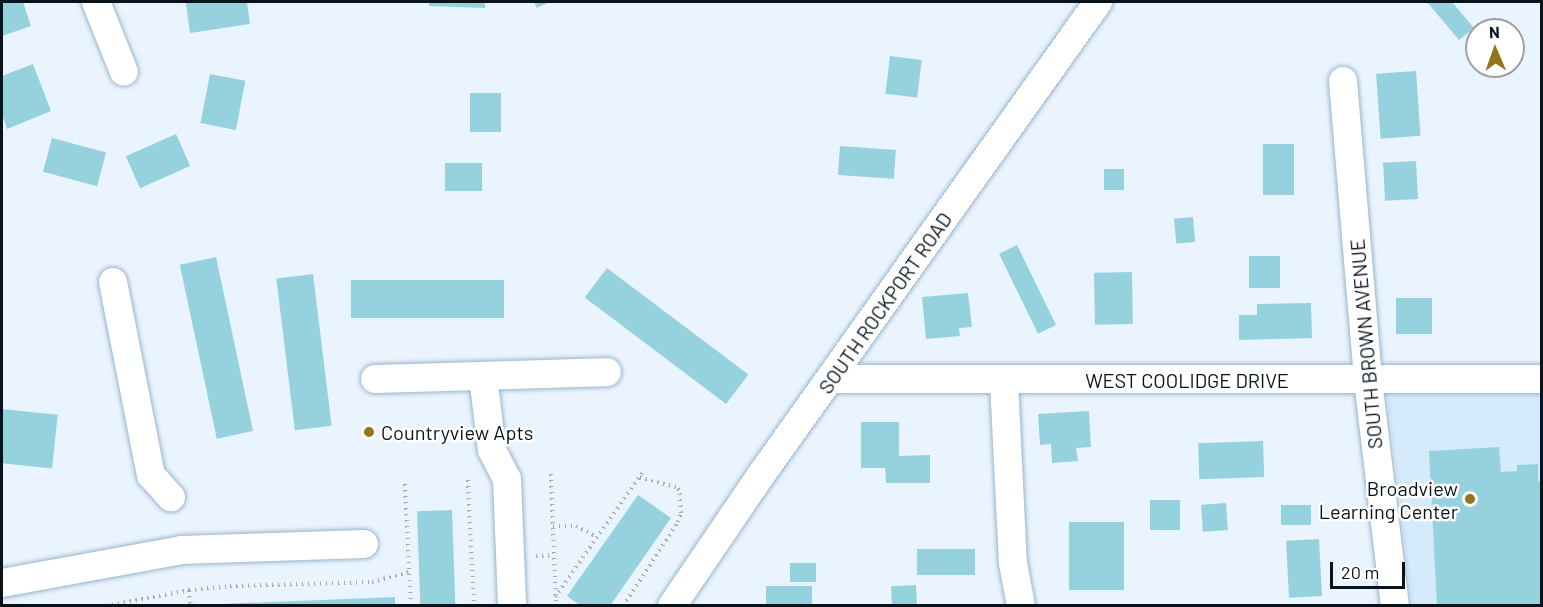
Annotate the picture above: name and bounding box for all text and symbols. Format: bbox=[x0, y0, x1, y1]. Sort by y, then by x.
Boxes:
north arrow bbox=[1465, 18, 1525, 78]
text: N bbox=[1489, 22, 1500, 41]
street label: SOUTH ROCKPORT ROAD bbox=[813, 208, 957, 398]
street label: SOUTH BROWN AVENUE bbox=[1345, 238, 1387, 450]
street label: WEST COOLIDGE DRIVE bbox=[1085, 368, 1289, 392]
place label: Countryview Apts bbox=[381, 420, 533, 444]
marker: Countryview Apts bbox=[362, 425, 376, 439]
place label: Broadview Learning Center bbox=[1319, 476, 1458, 523]
marker: Broadview Learning Center bbox=[1463, 492, 1477, 506]
scale bar bbox=[1333, 550, 1408, 588]
text: 20 m bbox=[1341, 561, 1379, 583]

